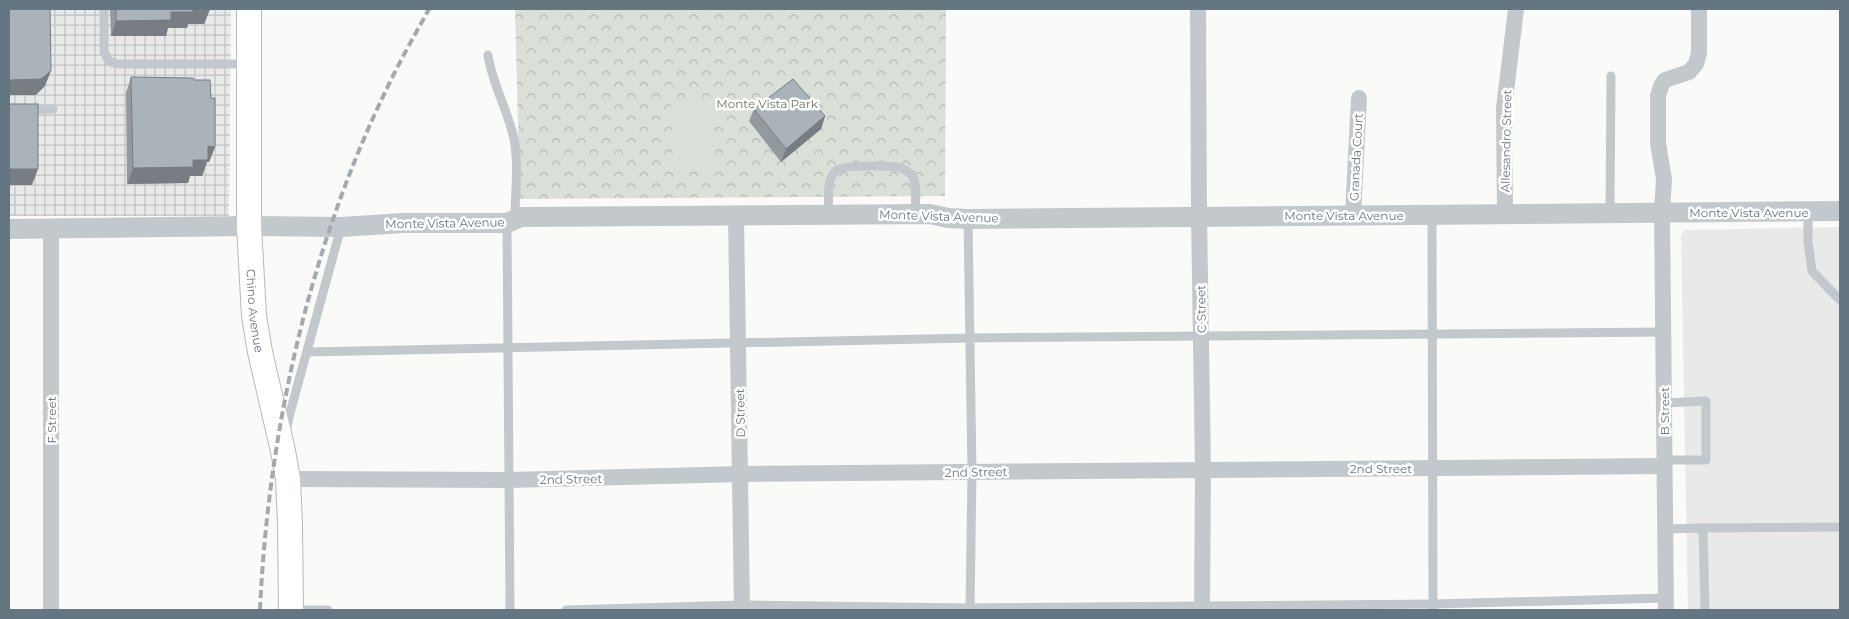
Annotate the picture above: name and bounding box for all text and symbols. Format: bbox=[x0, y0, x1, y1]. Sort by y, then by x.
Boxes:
street label: Allesandro Street bbox=[1498, 89, 1514, 193]
park label: Monte Vista Park bbox=[716, 96, 819, 111]
street label: Granada Court bbox=[1346, 113, 1366, 201]
street label: Monte Vista Avenue bbox=[1689, 205, 1809, 220]
street label: Monte Vista Avenue bbox=[879, 206, 999, 226]
street label: Monte Vista Avenue bbox=[1284, 208, 1404, 223]
street label: Monte Vista Avenue bbox=[385, 214, 505, 232]
street label: Chino Avenue bbox=[244, 269, 267, 354]
street label: C Street bbox=[1193, 285, 1209, 333]
street label: B Street bbox=[1657, 387, 1672, 435]
street label: D Street bbox=[732, 388, 748, 438]
street label: F Street bbox=[44, 396, 59, 444]
street label: 2nd Street bbox=[1350, 461, 1412, 476]
street label: 2nd Street bbox=[945, 464, 1007, 480]
street label: 2nd Street bbox=[540, 471, 602, 487]

